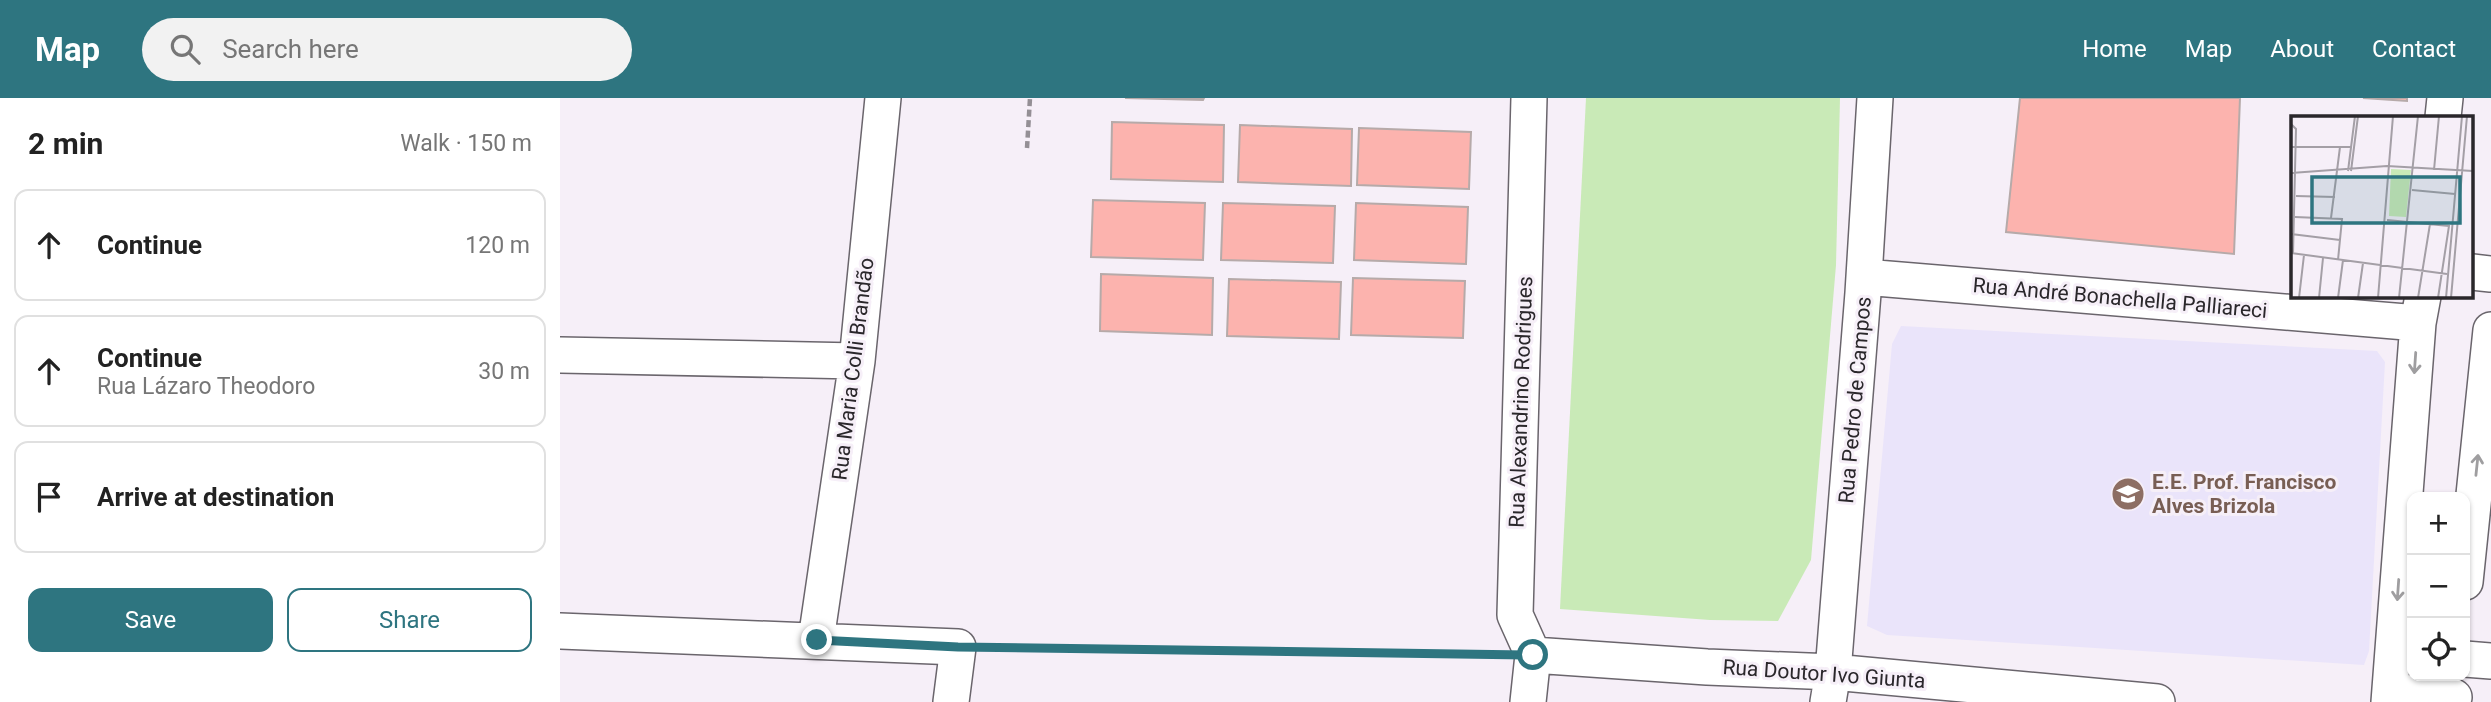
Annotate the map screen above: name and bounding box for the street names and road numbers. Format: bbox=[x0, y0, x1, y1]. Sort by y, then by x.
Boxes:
street label: Rua Maria Colli Brandão bbox=[827, 256, 879, 482]
street label: Rua André Bonachella Palliareci bbox=[1972, 273, 2268, 323]
street label: Rua Alexandrino Rodrigues bbox=[1505, 276, 1537, 528]
street label: Rua Pedro de Campos bbox=[1834, 296, 1876, 504]
street label: Rua Doutor Ivo Giunta bbox=[1722, 655, 1926, 693]

